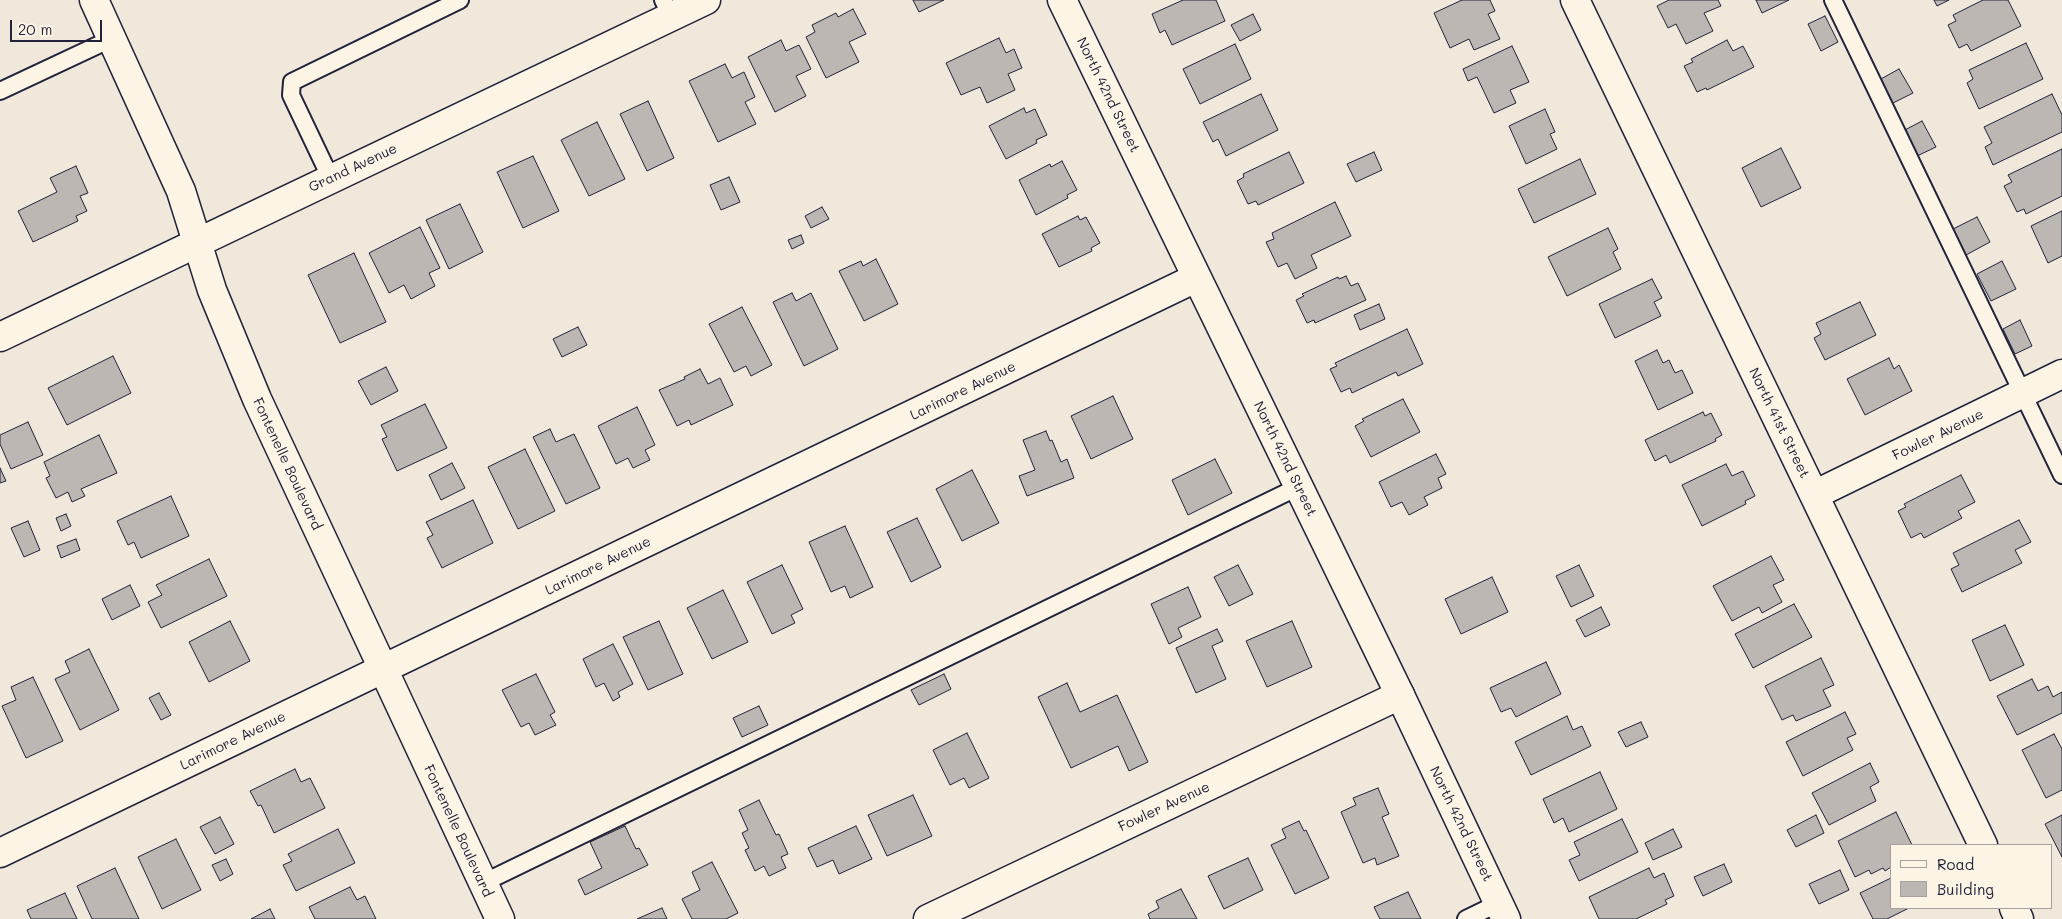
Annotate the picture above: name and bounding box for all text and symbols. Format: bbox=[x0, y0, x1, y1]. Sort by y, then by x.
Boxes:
scale bar bbox=[12, 10, 105, 42]
text: 20 m bbox=[18, 19, 52, 39]
street label: North 42nd Street bbox=[1073, 35, 1143, 155]
street label: Grand Avenue bbox=[306, 140, 400, 196]
street label: Larimore Avenue bbox=[907, 358, 1019, 424]
street label: North 41st Street bbox=[1745, 365, 1813, 481]
street label: Fontenelle Boulevard bbox=[249, 395, 325, 533]
street label: North 42nd Street bbox=[1250, 399, 1320, 519]
street label: Fowler Avenue bbox=[1890, 406, 1986, 464]
street label: Larimore Avenue bbox=[542, 533, 654, 599]
street label: Larimore Avenue bbox=[177, 708, 289, 774]
street label: Fontenelle Boulevard bbox=[420, 762, 496, 900]
street label: North 42nd Street bbox=[1426, 764, 1496, 884]
street label: Fowler Avenue bbox=[1116, 778, 1212, 836]
legend bbox=[1890, 844, 2052, 909]
text: Road bbox=[1937, 854, 1974, 874]
text: Building bbox=[1937, 879, 1994, 899]

